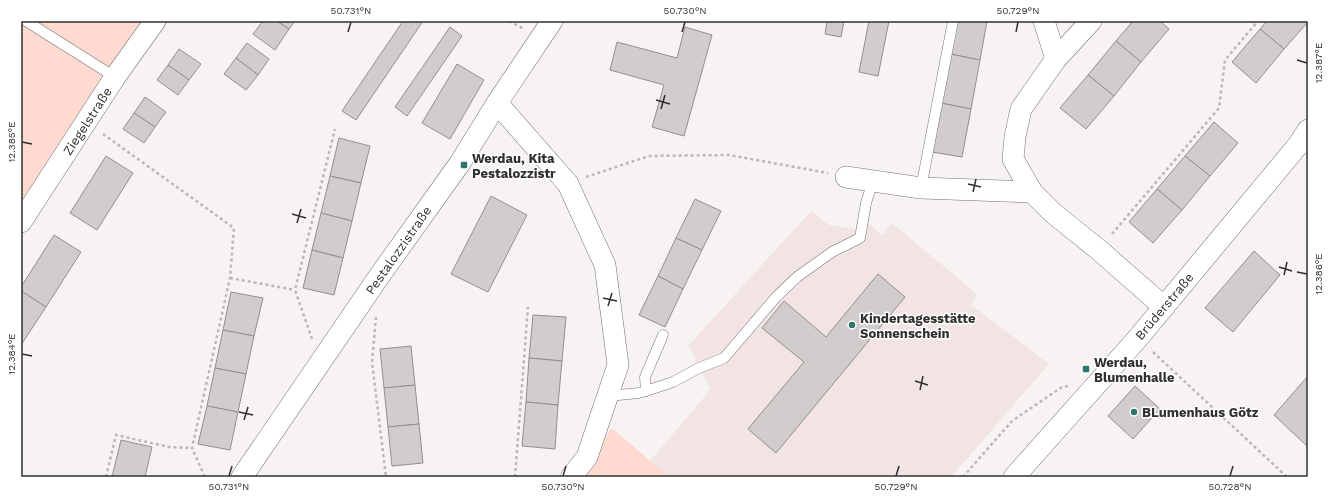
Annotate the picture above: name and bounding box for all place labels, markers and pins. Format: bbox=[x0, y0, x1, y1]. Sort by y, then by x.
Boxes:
place label: Werdau, Kita Pestalozzistr bbox=[472, 151, 556, 181]
marker: Werdau, Kita Pestalozzistr bbox=[459, 160, 469, 170]
place label: Kindertagesstätte Sonnenschein bbox=[860, 311, 976, 341]
marker: Kindertagesstätte Sonnenschein bbox=[847, 320, 857, 330]
place label: Werdau, Blumenhalle bbox=[1094, 355, 1175, 385]
marker: Werdau, Blumenhalle bbox=[1081, 364, 1091, 374]
place label: BLumenhaus Götz bbox=[1142, 405, 1259, 420]
marker: BLumenhaus Götz bbox=[1129, 407, 1139, 417]

